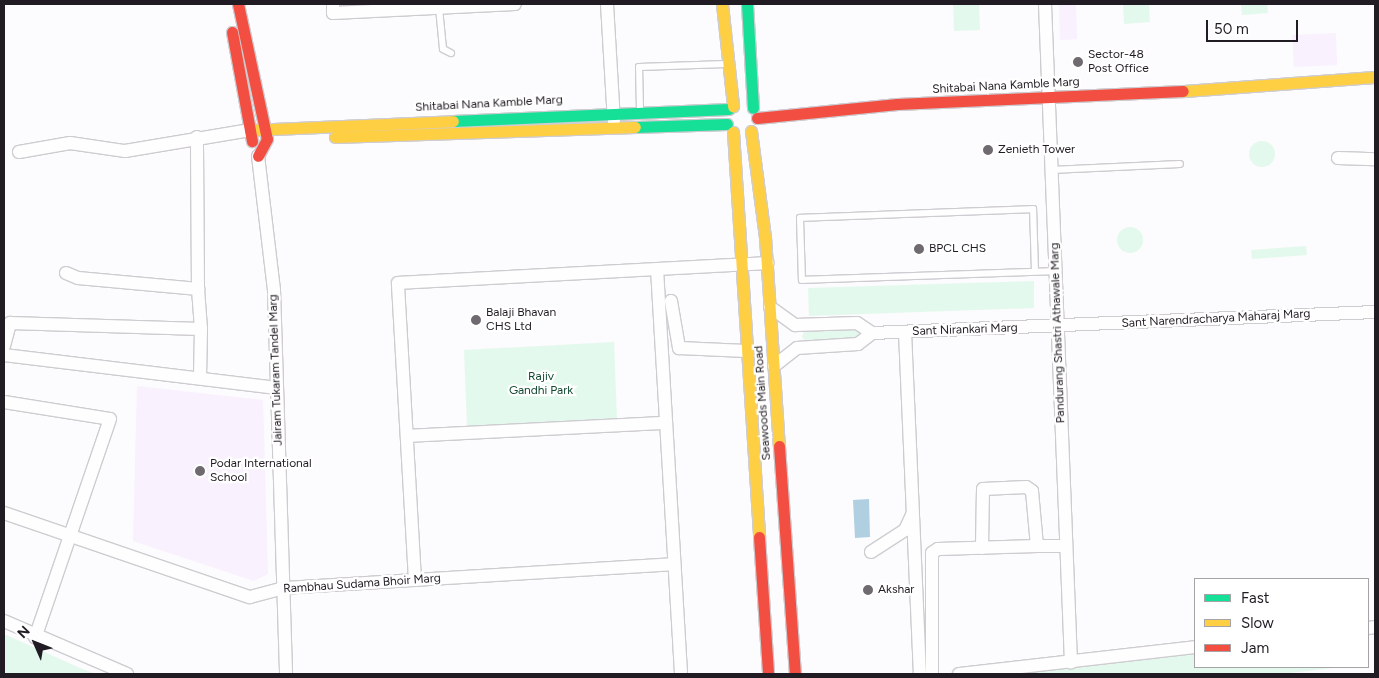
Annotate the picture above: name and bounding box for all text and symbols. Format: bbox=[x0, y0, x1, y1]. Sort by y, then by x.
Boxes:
scale bar bbox=[1209, 10, 1302, 42]
text: 50 m bbox=[1214, 20, 1249, 38]
place label: Sector-48 Post Office bbox=[1088, 48, 1149, 76]
marker: Sector-48 Post Office bbox=[1072, 56, 1084, 68]
street label: Shitabai Nana Kamble Marg bbox=[932, 75, 1080, 97]
street label: Shitabai Nana Kamble Marg bbox=[415, 93, 563, 115]
place label: Zenieth Tower bbox=[998, 143, 1075, 157]
marker: Zenieth Tower bbox=[982, 144, 994, 156]
place label: BPCL CHS bbox=[929, 242, 986, 256]
street label: Pandurang Shastri Athawale Marg bbox=[1048, 242, 1068, 424]
marker: BPCL CHS bbox=[913, 243, 925, 255]
street label: Jairam Tukaram Tandel Marg bbox=[266, 294, 286, 446]
place label: Balaji Bhavan CHS Ltd bbox=[486, 306, 556, 334]
street label: Sant Narendracharya Maharaj Marg bbox=[1121, 307, 1311, 331]
marker: Balaji Bhavan CHS Ltd bbox=[470, 314, 482, 326]
street label: Sant Nirankari Marg bbox=[912, 321, 1018, 339]
street label: Seawoods Main Road bbox=[752, 345, 774, 461]
park label: Rajiv Gandhi Park bbox=[509, 370, 573, 398]
place label: Podar International School bbox=[210, 457, 312, 485]
marker: Podar International School bbox=[194, 465, 206, 477]
street label: Rambhau Sudama Bhoir Marg bbox=[283, 571, 441, 597]
legend bbox=[1194, 578, 1369, 668]
place label: Akshar bbox=[878, 583, 914, 597]
marker: Akshar bbox=[862, 584, 874, 596]
text: Fast bbox=[1241, 589, 1269, 607]
text: Slow bbox=[1241, 614, 1274, 632]
north arrow bbox=[10, 618, 60, 668]
text: N bbox=[14, 622, 34, 642]
text: Jam bbox=[1241, 639, 1269, 657]

